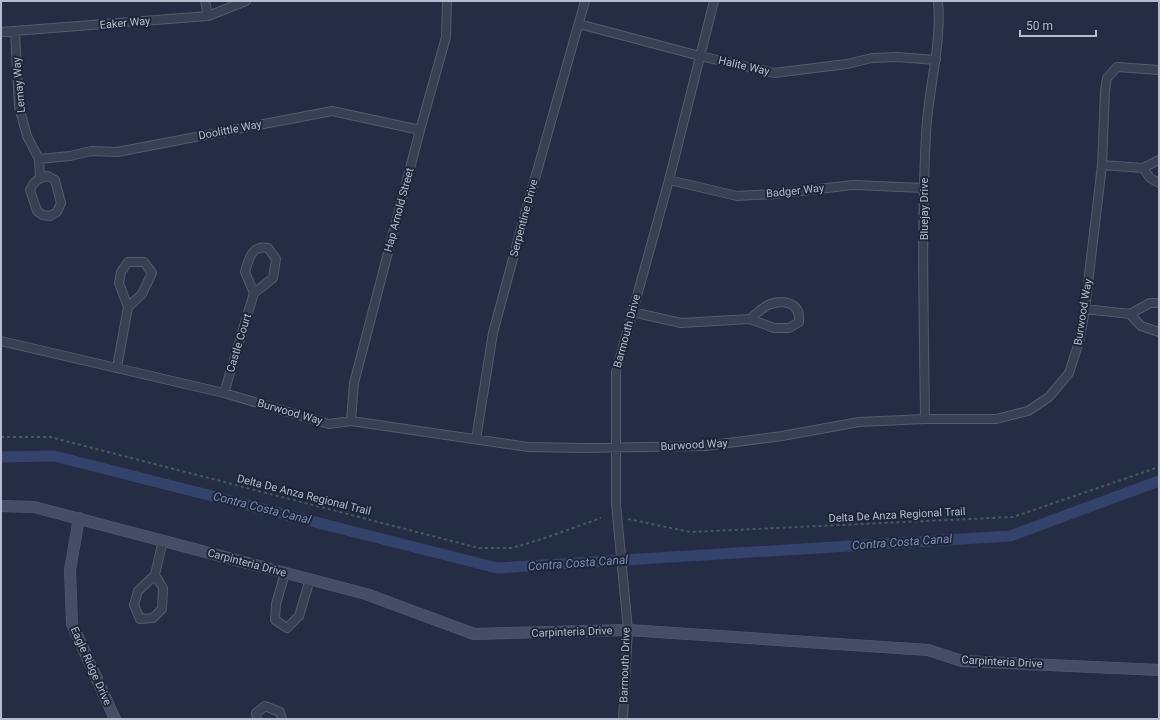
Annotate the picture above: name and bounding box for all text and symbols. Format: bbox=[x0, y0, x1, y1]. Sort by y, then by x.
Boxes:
scale bar bbox=[1020, 12, 1096, 38]
street label: Eaker Way bbox=[99, 14, 152, 32]
text: 50 m bbox=[1026, 19, 1053, 33]
street label: Halite Way bbox=[717, 54, 772, 78]
street label: Lemay Way bbox=[10, 56, 28, 113]
street label: Doolittle Way bbox=[197, 117, 264, 143]
street label: Hap Arnold Street bbox=[382, 166, 417, 254]
street label: Serpentine Drive bbox=[507, 178, 541, 258]
street label: Bluejay Drive bbox=[918, 178, 931, 240]
street label: Badger Way bbox=[765, 181, 825, 201]
street label: Burwood Way bbox=[1071, 277, 1095, 346]
street label: Barmouth Drive bbox=[611, 293, 643, 369]
street label: Castle Court bbox=[224, 312, 254, 374]
street label: Burwood Way bbox=[256, 396, 325, 428]
street label: Burwood Way bbox=[660, 437, 729, 453]
street label: Delta De Anza Regional Trail bbox=[236, 472, 372, 518]
water label: Contra Costa Canal bbox=[212, 489, 312, 527]
street label: Delta De Anza Regional Trail bbox=[828, 505, 966, 525]
water label: Contra Costa Canal bbox=[852, 532, 953, 552]
street label: Carpinteria Drive bbox=[206, 546, 288, 580]
water label: Contra Costa Canal bbox=[528, 553, 629, 573]
street label: Carpinteria Drive bbox=[531, 624, 613, 640]
street label: Eagle Ridge Drive bbox=[68, 625, 114, 708]
street label: Barmouth Drive bbox=[617, 627, 633, 703]
street label: Carpinteria Drive bbox=[961, 653, 1043, 671]

